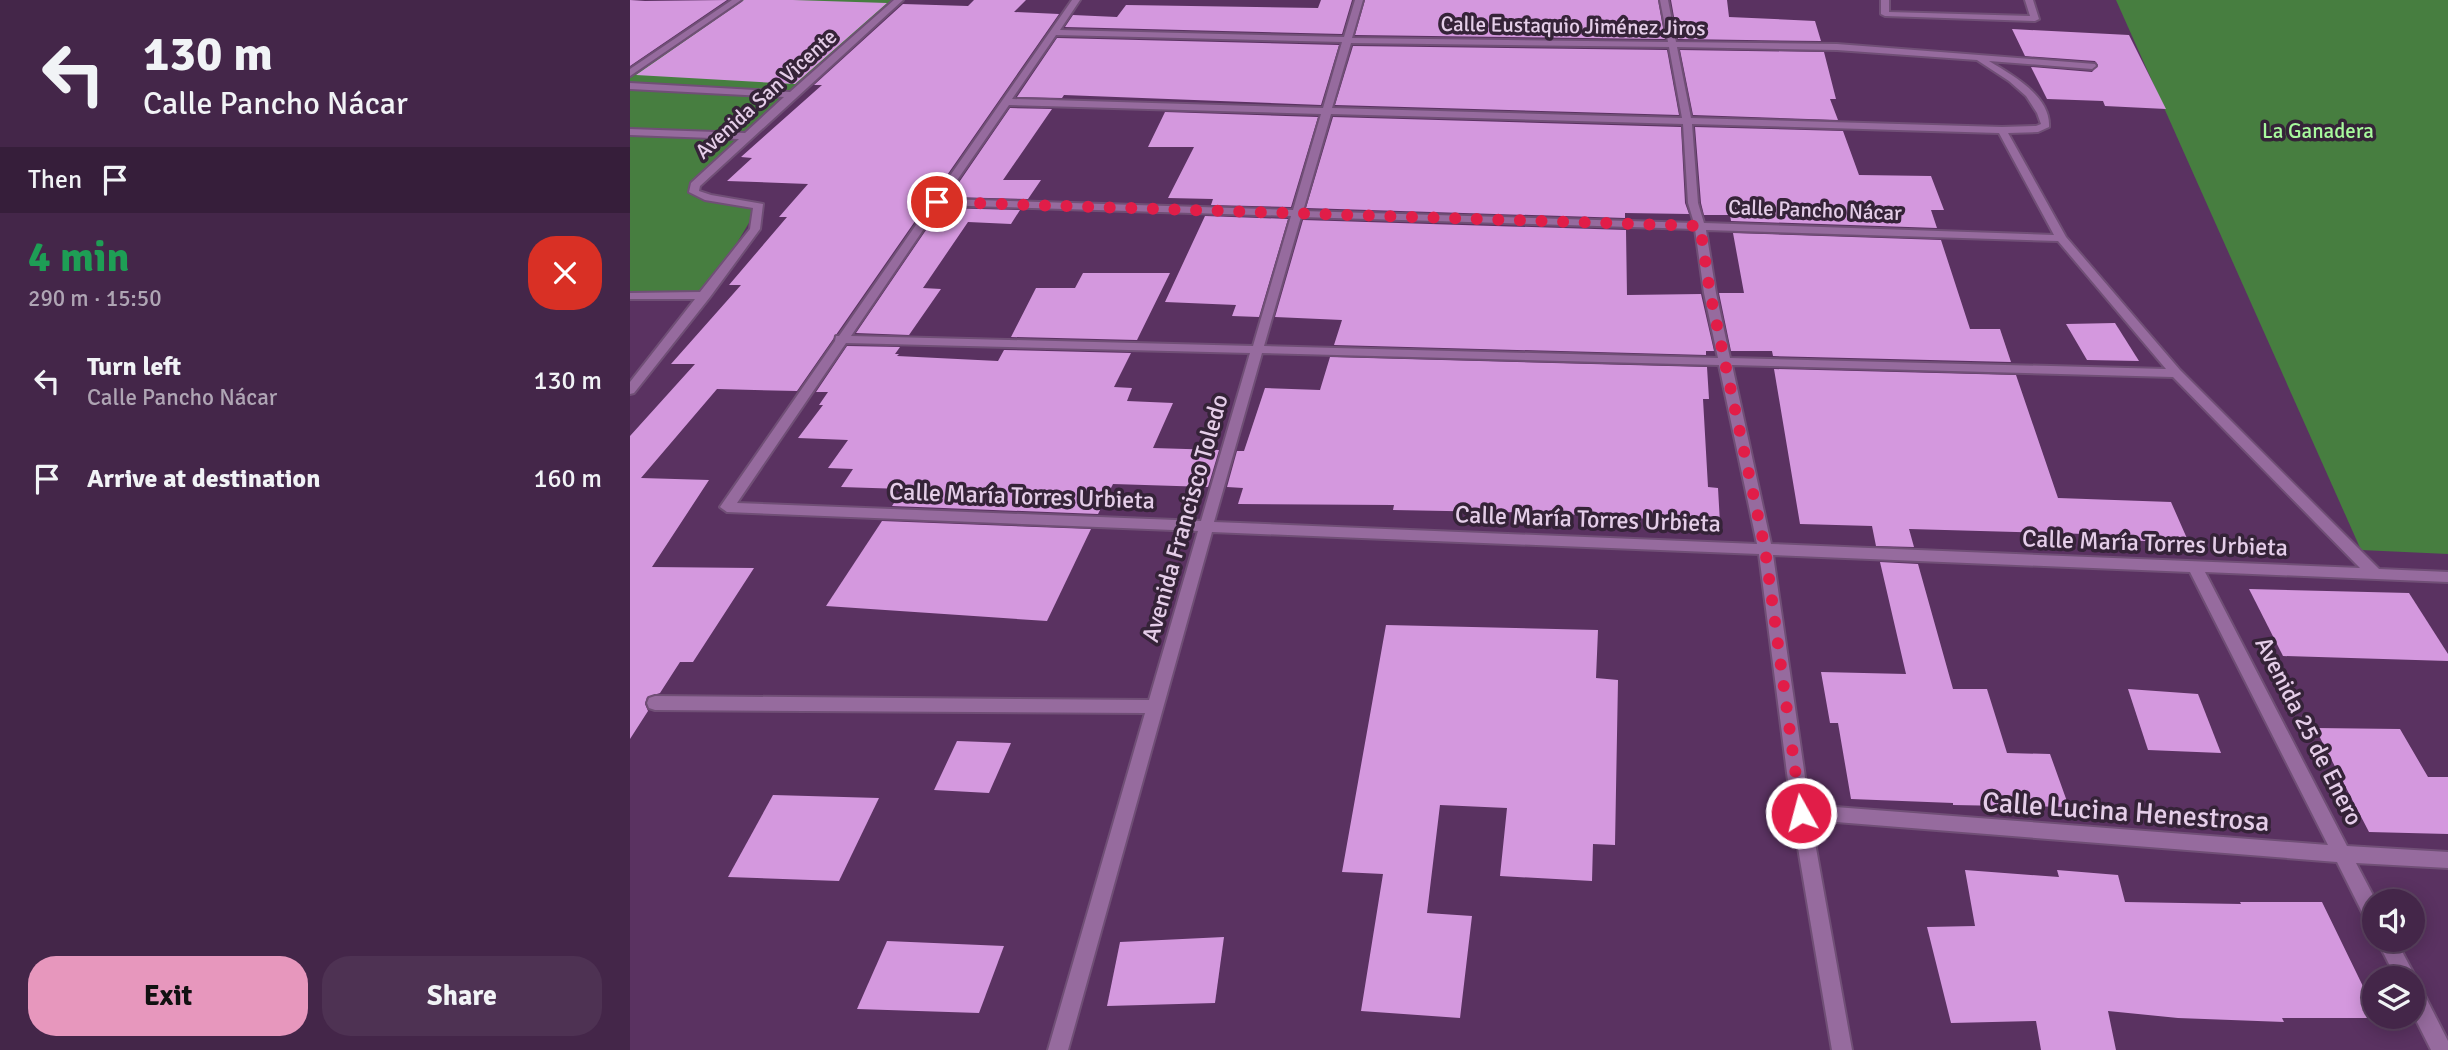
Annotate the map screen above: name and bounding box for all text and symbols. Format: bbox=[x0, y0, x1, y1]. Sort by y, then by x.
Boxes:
street label: Calle Eustaquio Jiménez Jiros bbox=[1440, 11, 1706, 41]
text: 130 m bbox=[143, 24, 273, 84]
street label: Avenida San Vicente bbox=[690, 24, 842, 164]
icon: left bbox=[28, 28, 119, 119]
text: Calle Pancho Nácar bbox=[143, 84, 408, 123]
park label: La Ganadera bbox=[2262, 118, 2374, 144]
icon: arrive bbox=[96, 161, 134, 199]
text: Then bbox=[28, 164, 82, 196]
pin bbox=[907, 172, 967, 232]
icon: arrive bbox=[918, 183, 956, 221]
street label: Calle Pancho Nácar bbox=[1728, 194, 1903, 226]
text: 4 min bbox=[28, 232, 129, 283]
button: close bbox=[528, 236, 602, 310]
text: 290 m · 15:50 bbox=[28, 284, 162, 313]
text: Turn left bbox=[87, 351, 181, 383]
icon: left bbox=[28, 362, 66, 400]
text: 130 m bbox=[533, 365, 602, 397]
text: Calle Pancho Nácar bbox=[87, 383, 277, 412]
street label: Avenida Francisco Toledo bbox=[1135, 391, 1235, 645]
icon: arrive bbox=[28, 460, 66, 498]
text: Arrive at destination bbox=[87, 463, 320, 495]
text: 160 m bbox=[533, 463, 602, 495]
street label: Calle María Torres Urbieta bbox=[889, 476, 1155, 516]
street label: Calle María Torres Urbieta bbox=[1455, 499, 1721, 539]
street label: Calle María Torres Urbieta bbox=[2022, 523, 2288, 563]
street label: Avenida 25 de Enero bbox=[2249, 632, 2369, 830]
position arrow bbox=[1764, 776, 1838, 850]
street label: Calle Lucina Henestrosa bbox=[1981, 785, 2271, 839]
map controls bbox=[2362, 889, 2425, 1029]
button: sound bbox=[2362, 889, 2425, 952]
button: Exit bbox=[28, 956, 308, 1036]
button: Share bbox=[322, 956, 602, 1036]
button: layers bbox=[2362, 966, 2425, 1029]

